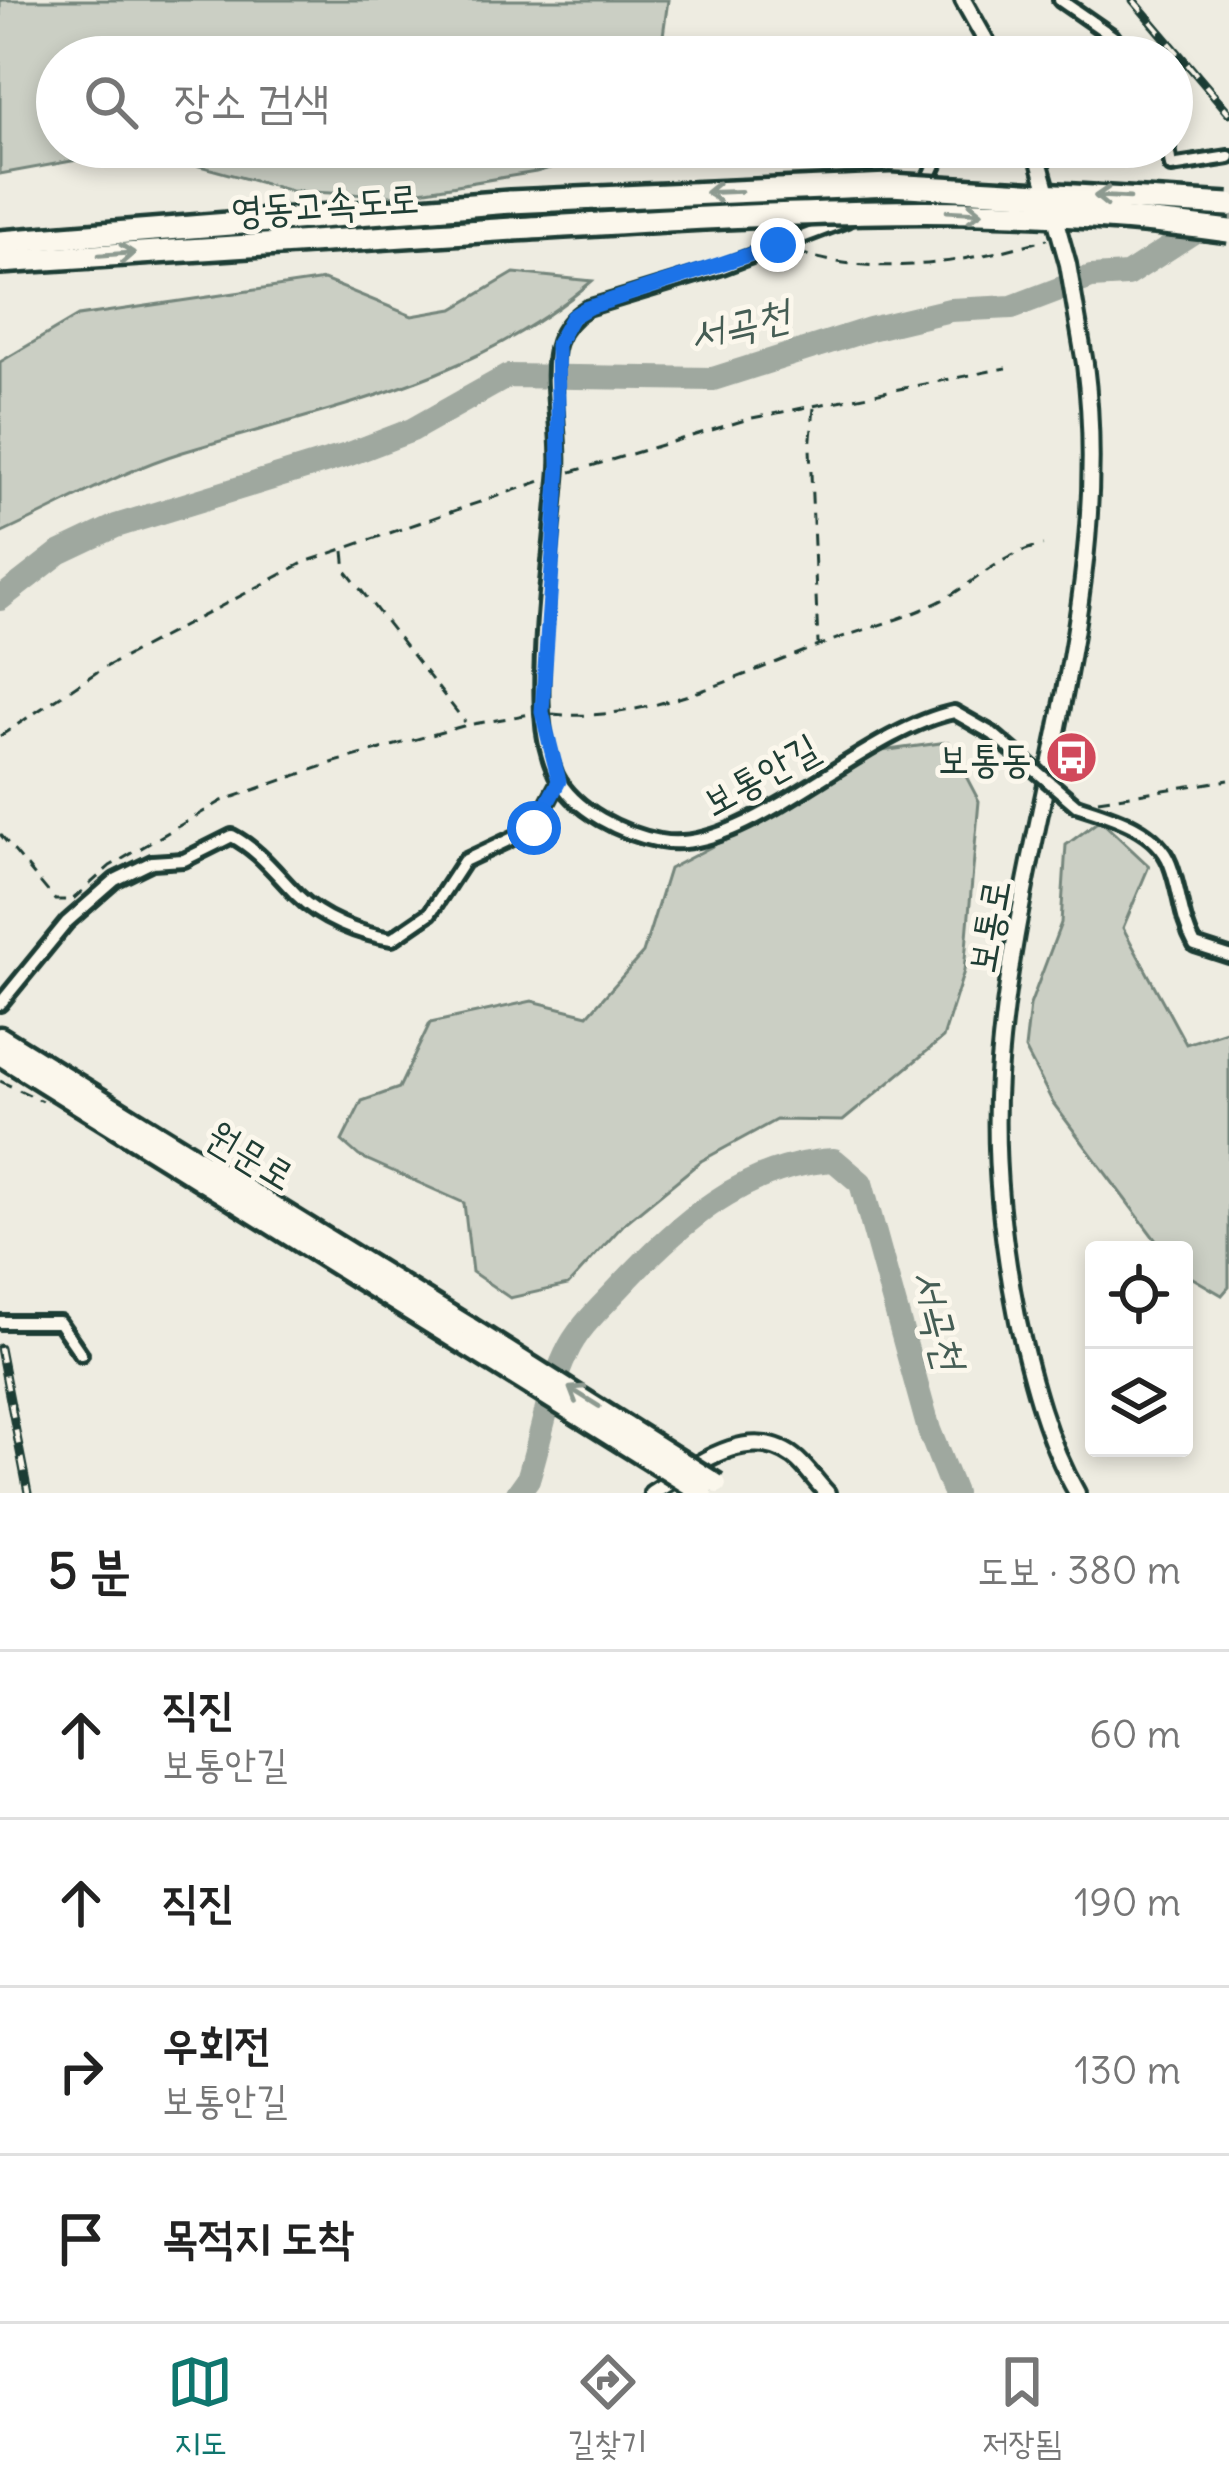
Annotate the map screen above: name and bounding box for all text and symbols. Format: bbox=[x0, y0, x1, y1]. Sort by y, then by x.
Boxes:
search box bbox=[36, 36, 1193, 168]
icon: search bbox=[78, 69, 144, 135]
text: 장소 검색 bbox=[174, 73, 330, 129]
street label: 영동고속도로 bbox=[229, 173, 421, 236]
one-way arrow bbox=[704, 181, 743, 204]
one-way arrow bbox=[1093, 185, 1132, 208]
one-way arrow bbox=[945, 201, 984, 224]
route end bbox=[751, 218, 805, 272]
one-way arrow bbox=[97, 242, 136, 265]
water label: 서곡천 bbox=[684, 286, 798, 361]
street label: 보통안길 bbox=[693, 723, 827, 826]
bus stop icon: 보통동 bbox=[1043, 730, 1099, 786]
place label: 보통동 bbox=[938, 734, 1032, 783]
route start bbox=[507, 801, 561, 855]
street label: 보통로 bbox=[956, 875, 1021, 977]
street label: 원문로 bbox=[198, 1110, 304, 1201]
map controls bbox=[1085, 1241, 1193, 1457]
button: locate bbox=[1085, 1241, 1193, 1349]
water label: 서곡천 bbox=[901, 1263, 978, 1379]
button: layers bbox=[1085, 1349, 1193, 1457]
one-way arrow bbox=[568, 1385, 602, 1409]
text: 5 분 bbox=[48, 1538, 131, 1602]
text: 도보 · 380 m bbox=[977, 1546, 1181, 1595]
text: 직진 bbox=[162, 1680, 234, 1736]
icon: ahead bbox=[48, 1702, 114, 1768]
text: 60 m bbox=[1089, 1710, 1181, 1759]
text: 보통안길 bbox=[162, 1739, 288, 1788]
icon: ahead bbox=[48, 1870, 114, 1936]
text: 직진 bbox=[162, 1873, 234, 1929]
text: 190 m bbox=[1074, 1878, 1181, 1927]
text: 우회전 bbox=[162, 2016, 271, 2072]
icon: right bbox=[48, 2038, 114, 2104]
text: 130 m bbox=[1074, 2046, 1181, 2095]
text: 보통안길 bbox=[162, 2075, 288, 2124]
icon: arrive bbox=[48, 2206, 114, 2272]
text: 목적지 도착 bbox=[162, 2209, 354, 2265]
tab: 지도 bbox=[167, 2349, 233, 2465]
tab: 길찾기 bbox=[568, 2349, 647, 2465]
tab: 저장됨 bbox=[982, 2349, 1062, 2465]

